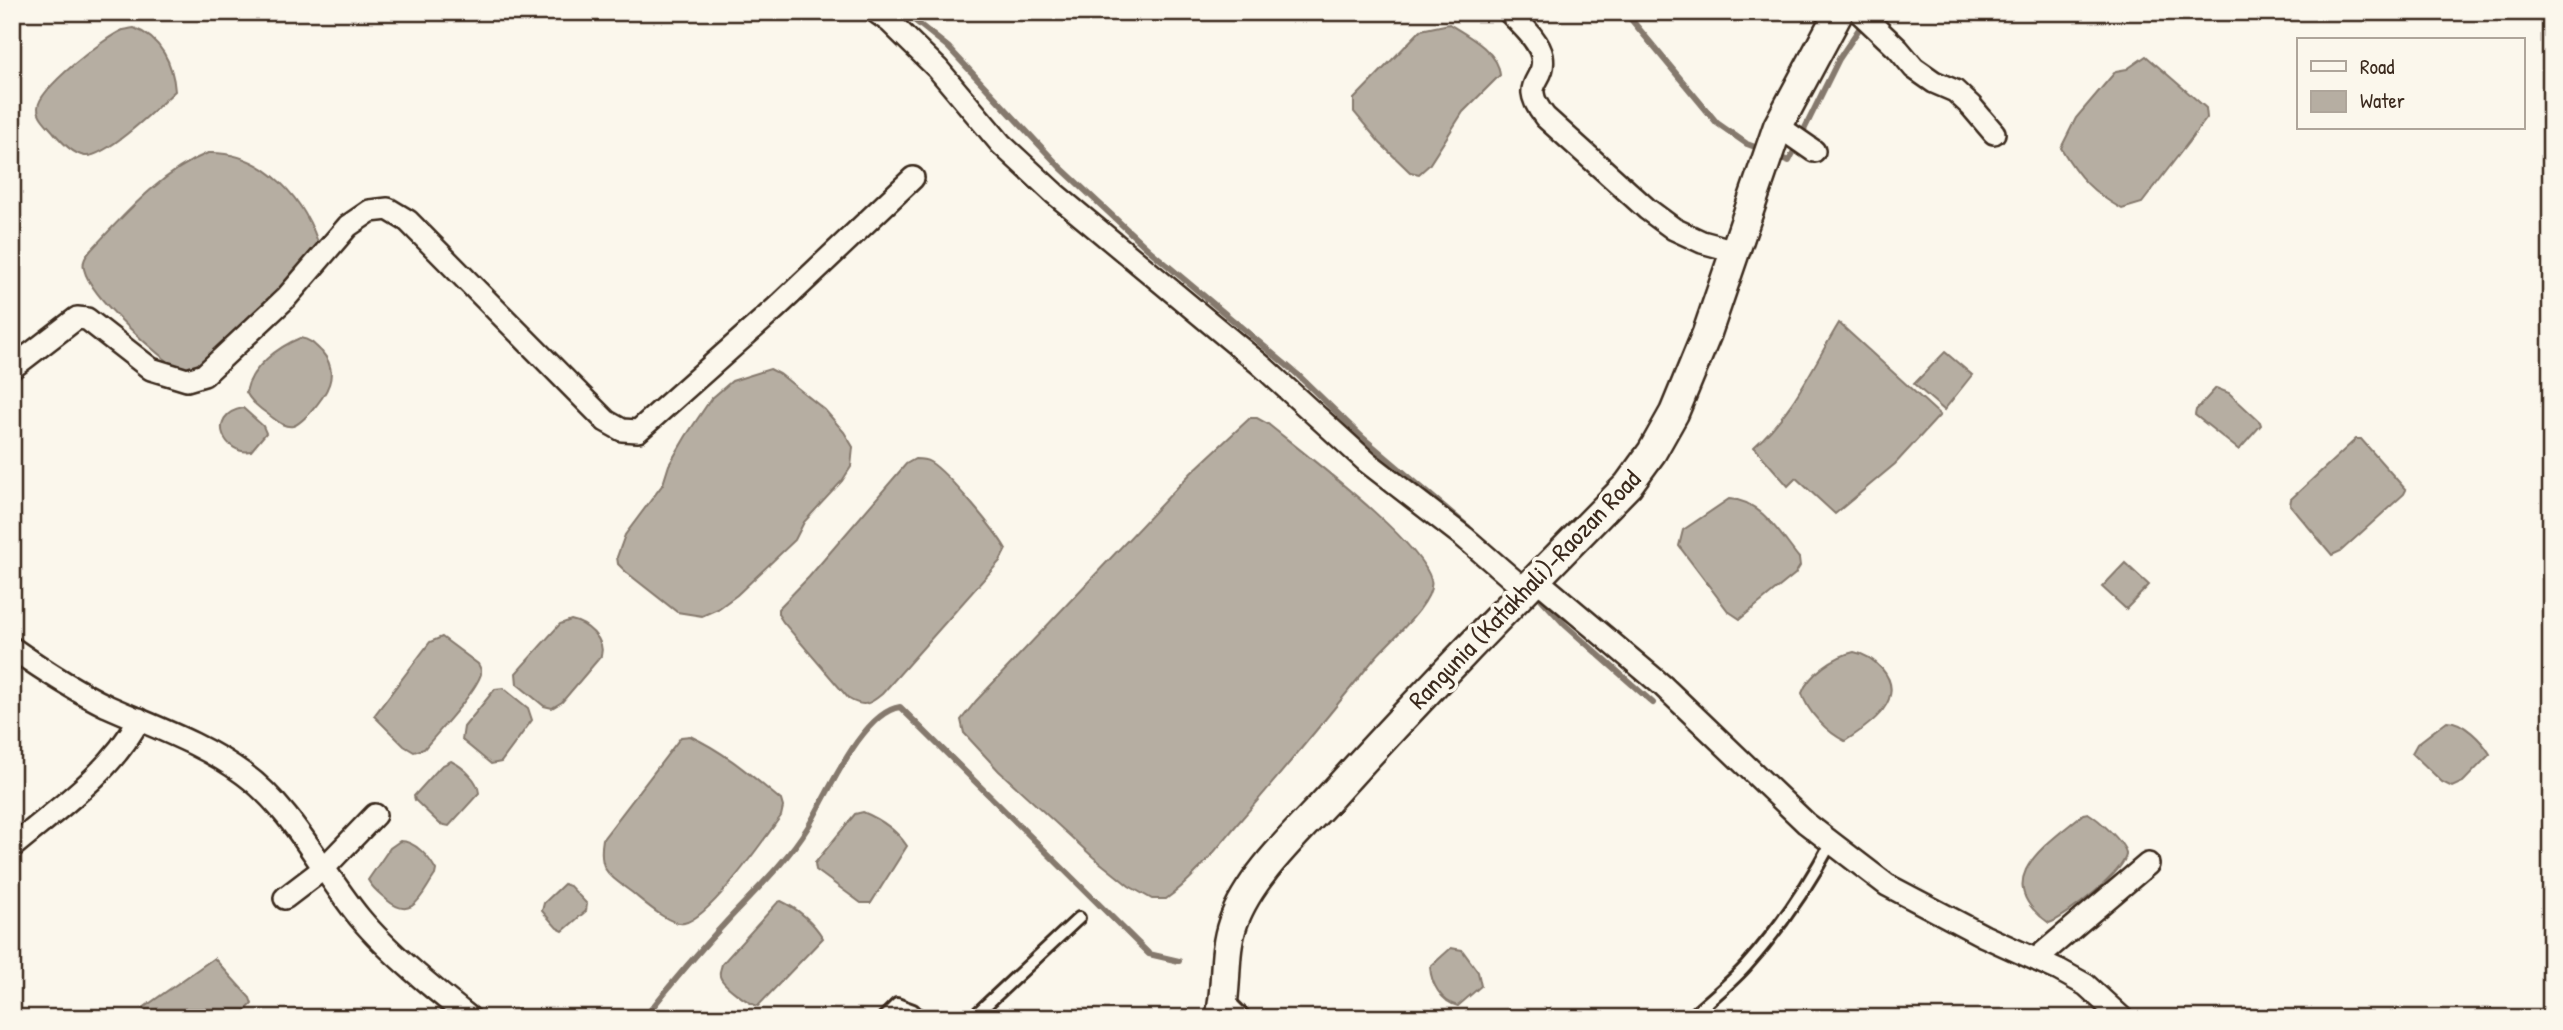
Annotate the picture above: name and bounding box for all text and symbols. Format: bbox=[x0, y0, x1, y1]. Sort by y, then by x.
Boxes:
legend bbox=[2297, 38, 2524, 130]
text: Road bbox=[2360, 52, 2394, 81]
text: Water bbox=[2360, 86, 2405, 115]
street label: Rangunia (Katakhali)-Raozan Road bbox=[1400, 462, 1648, 716]

